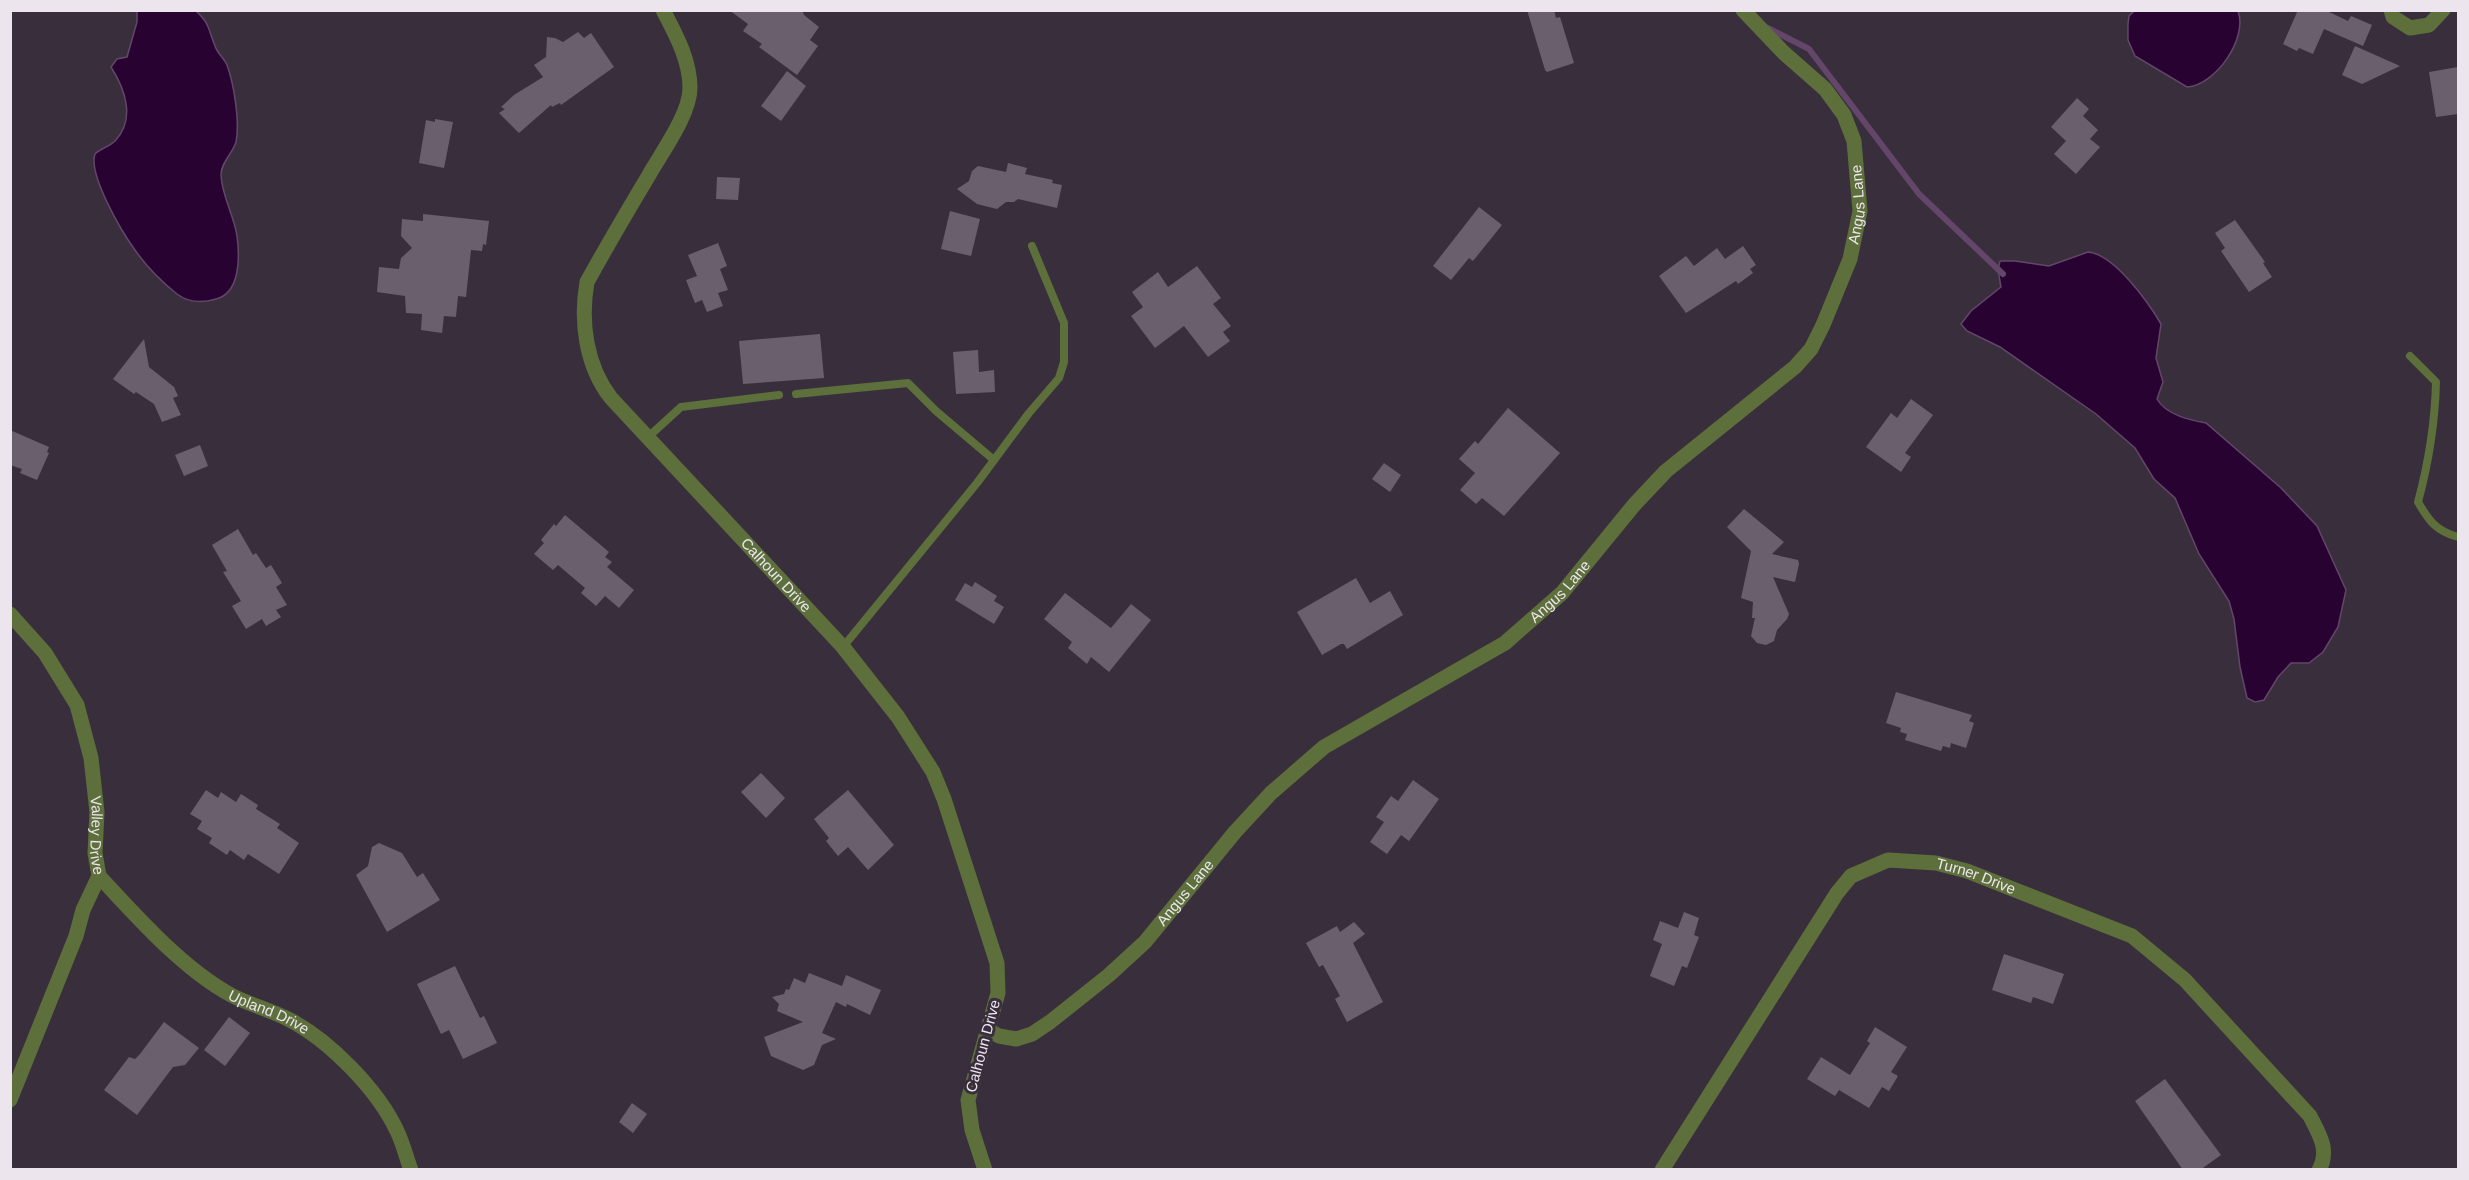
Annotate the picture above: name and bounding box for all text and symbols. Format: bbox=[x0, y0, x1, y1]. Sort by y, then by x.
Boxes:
street label: Angus Lane bbox=[1844, 164, 1868, 246]
street label: Calhoun Drive bbox=[738, 534, 815, 615]
street label: Angus Lane bbox=[1526, 557, 1593, 626]
street label: Valley Drive bbox=[87, 795, 108, 876]
street label: Turner Drive bbox=[1934, 854, 2018, 897]
street label: Angus Lane bbox=[1153, 856, 1217, 929]
street label: Upland Drive bbox=[226, 986, 313, 1037]
street label: Calhoun Drive bbox=[962, 998, 1003, 1094]

